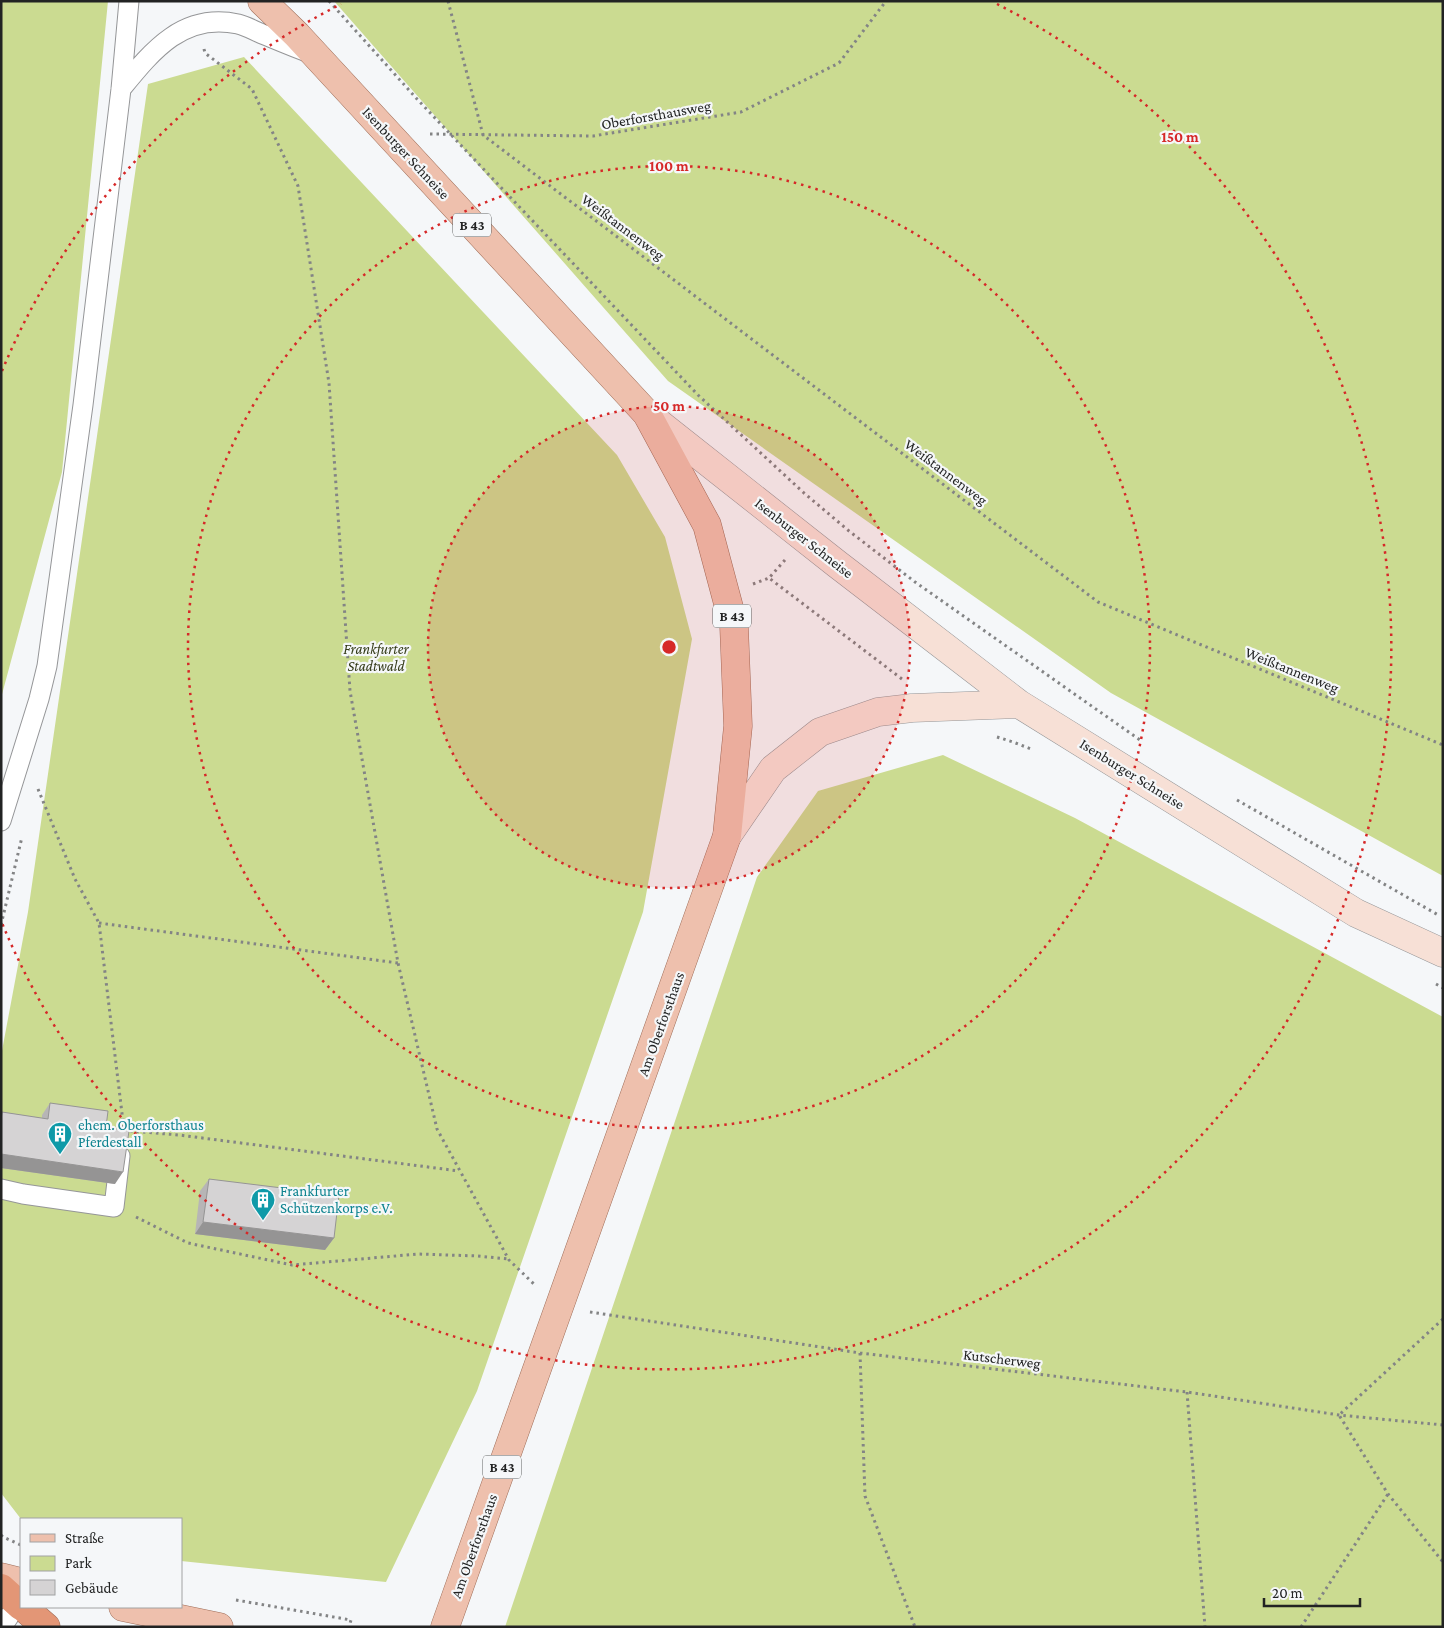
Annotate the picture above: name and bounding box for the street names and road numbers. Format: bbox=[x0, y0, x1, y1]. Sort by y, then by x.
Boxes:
street label: Oberforsthausweg bbox=[600, 97, 712, 134]
street label: Isenburger Schneise bbox=[358, 104, 453, 203]
street label: Weißtannenweg bbox=[578, 191, 667, 264]
road number: B 43 bbox=[453, 214, 491, 236]
street label: Weißtannenweg bbox=[901, 436, 990, 509]
street label: Isenburger Schneise bbox=[751, 495, 857, 582]
road number: B 43 bbox=[713, 604, 751, 628]
street label: Weißtannenweg bbox=[1243, 644, 1341, 697]
street label: Isenburger Schneise bbox=[1076, 735, 1187, 814]
street label: Am Oberforsthaus bbox=[635, 970, 687, 1078]
street label: Kutscherweg bbox=[962, 1346, 1042, 1373]
road number: B 43 bbox=[483, 1455, 521, 1478]
street label: Am Oberforsthaus bbox=[448, 1492, 500, 1600]

